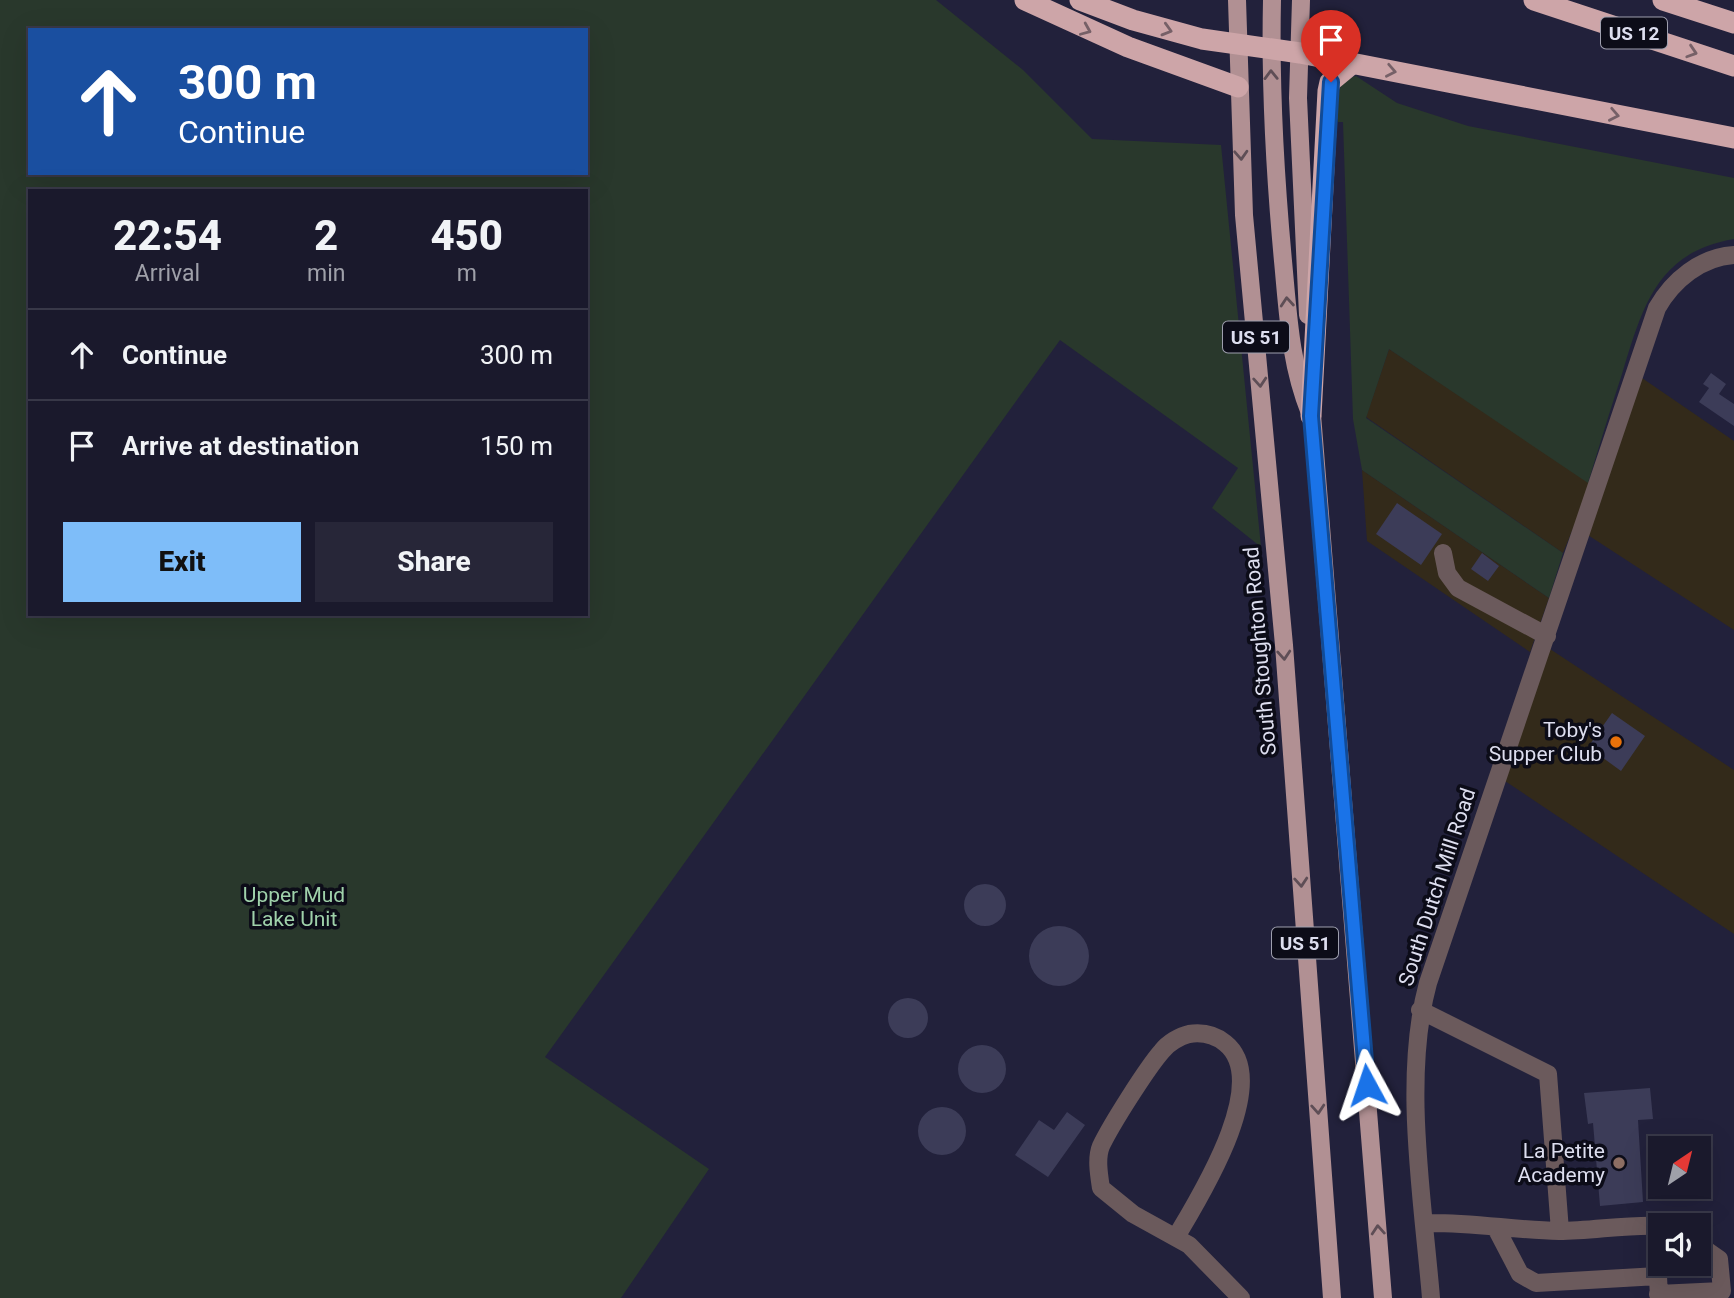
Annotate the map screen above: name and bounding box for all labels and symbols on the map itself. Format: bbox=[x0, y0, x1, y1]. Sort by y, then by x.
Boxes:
pin bbox=[1301, 10, 1361, 82]
road number: US 12 bbox=[1601, 18, 1667, 48]
one-way arrow bbox=[1079, 21, 1091, 35]
one-way arrow bbox=[1161, 21, 1173, 36]
one-way arrow bbox=[1686, 44, 1698, 58]
one-way arrow bbox=[1385, 62, 1397, 77]
one-way arrow bbox=[1264, 69, 1279, 80]
one-way arrow bbox=[1608, 106, 1620, 121]
one-way arrow bbox=[1234, 150, 1249, 161]
one-way arrow bbox=[1279, 296, 1294, 308]
road number: US 51 bbox=[1223, 322, 1289, 352]
one-way arrow bbox=[1252, 377, 1267, 388]
street label: South Stoughton Road bbox=[1239, 546, 1281, 756]
one-way arrow bbox=[1276, 650, 1291, 661]
place label: Toby's Supper Club bbox=[1489, 718, 1602, 766]
marker: Toby's Supper Club bbox=[1608, 734, 1624, 750]
street label: South Dutch Mill Road bbox=[1394, 785, 1480, 989]
one-way arrow bbox=[1293, 877, 1308, 888]
park label: Upper Mud Lake Unit bbox=[243, 883, 345, 931]
road number: US 51 bbox=[1272, 928, 1338, 959]
position arrow bbox=[1330, 1048, 1404, 1122]
one-way arrow bbox=[1310, 1104, 1325, 1115]
north arrow bbox=[1648, 1136, 1712, 1199]
place label: La Petite Academy bbox=[1518, 1139, 1605, 1187]
marker: La Petite Academy bbox=[1611, 1155, 1627, 1171]
one-way arrow bbox=[1371, 1224, 1386, 1235]

